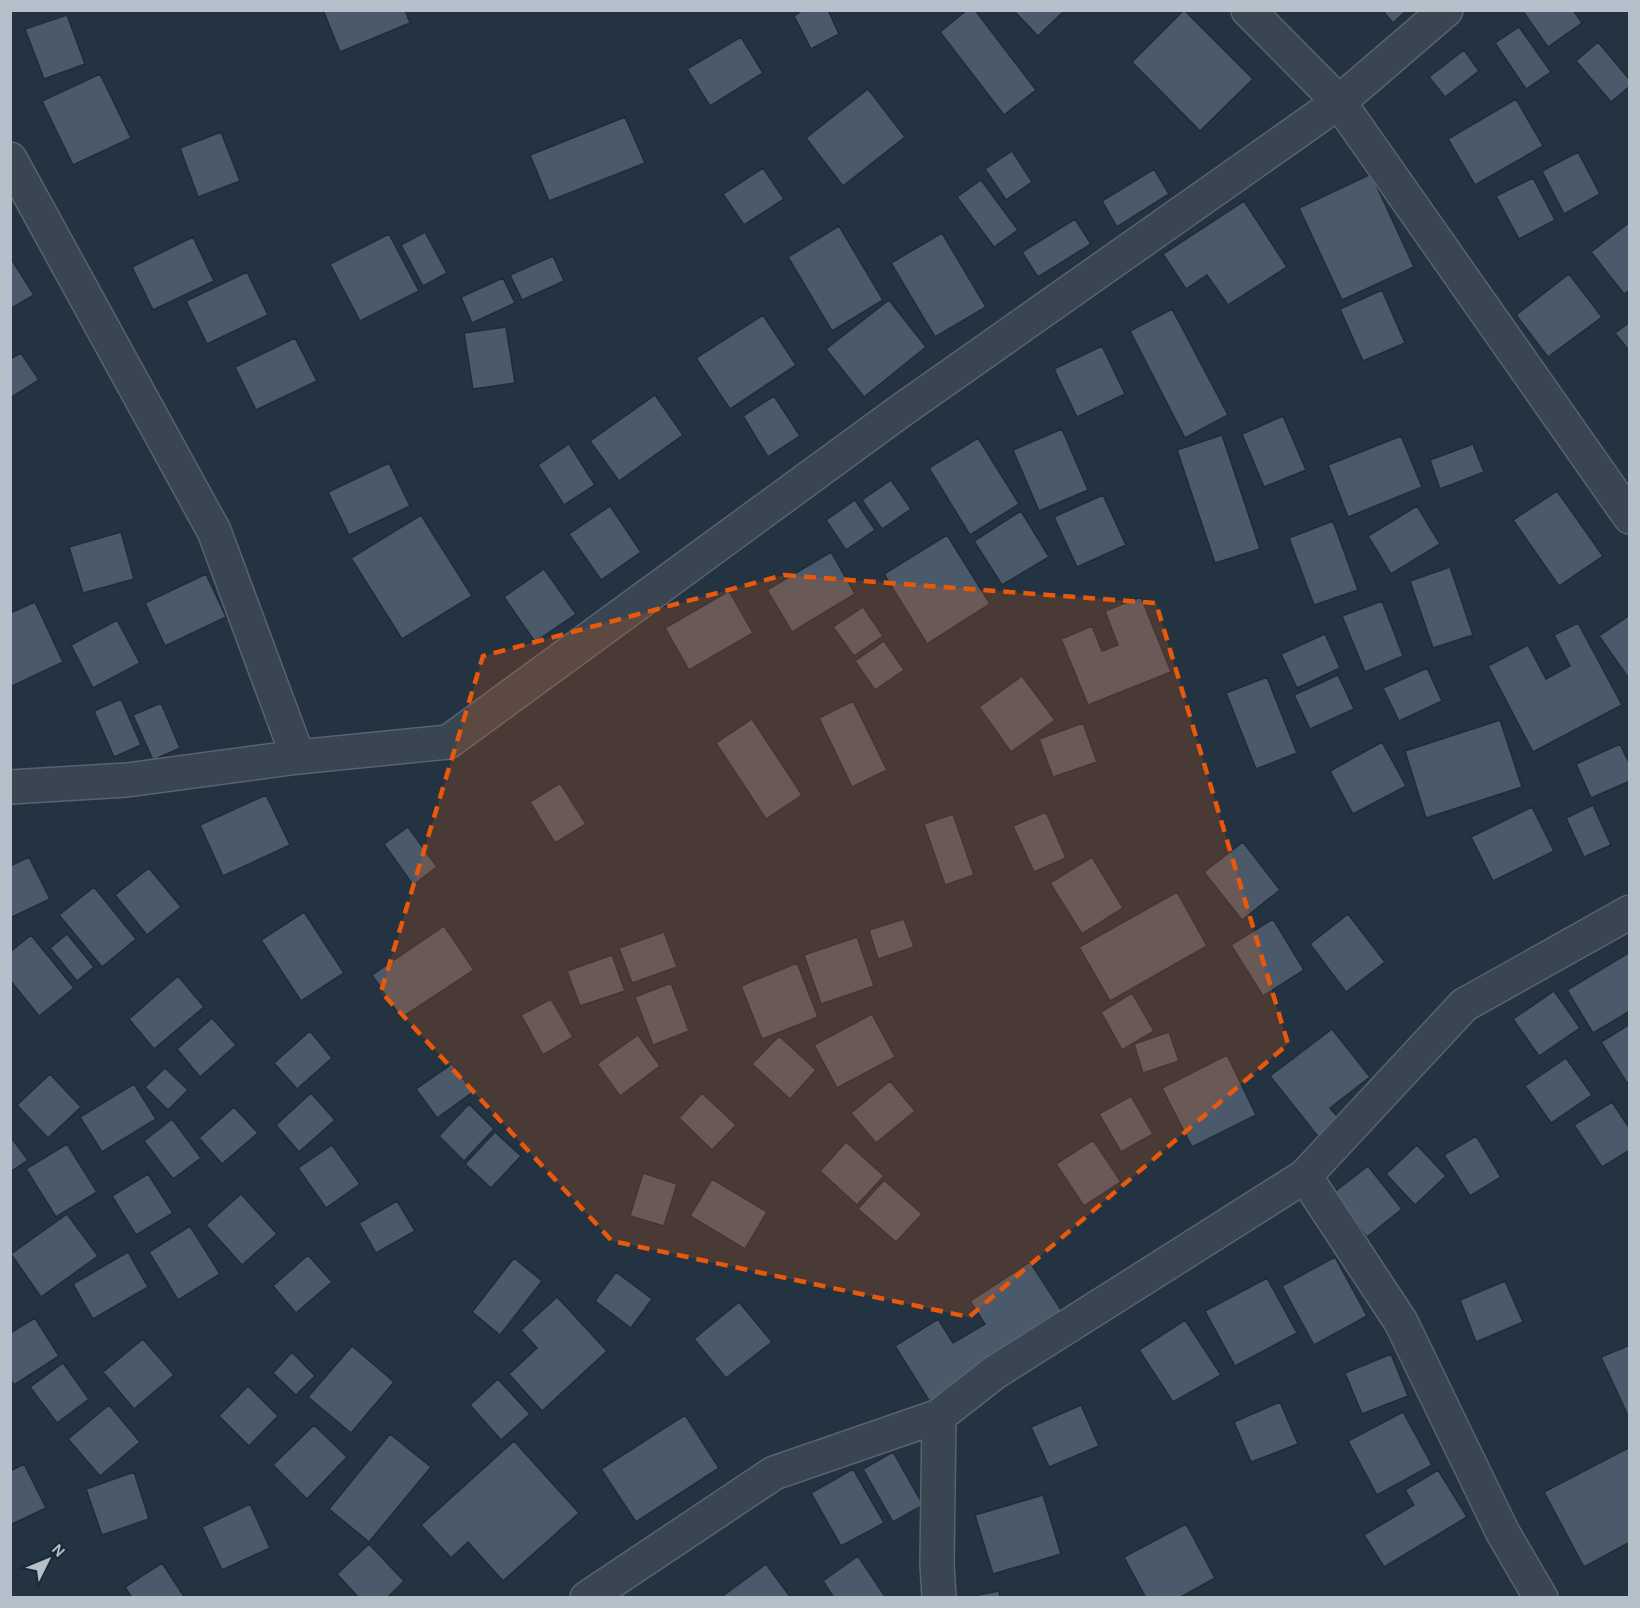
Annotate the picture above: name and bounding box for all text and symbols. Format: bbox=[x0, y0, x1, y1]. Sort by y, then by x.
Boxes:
north arrow bbox=[18, 1530, 78, 1590]
text: N bbox=[48, 1539, 69, 1561]

